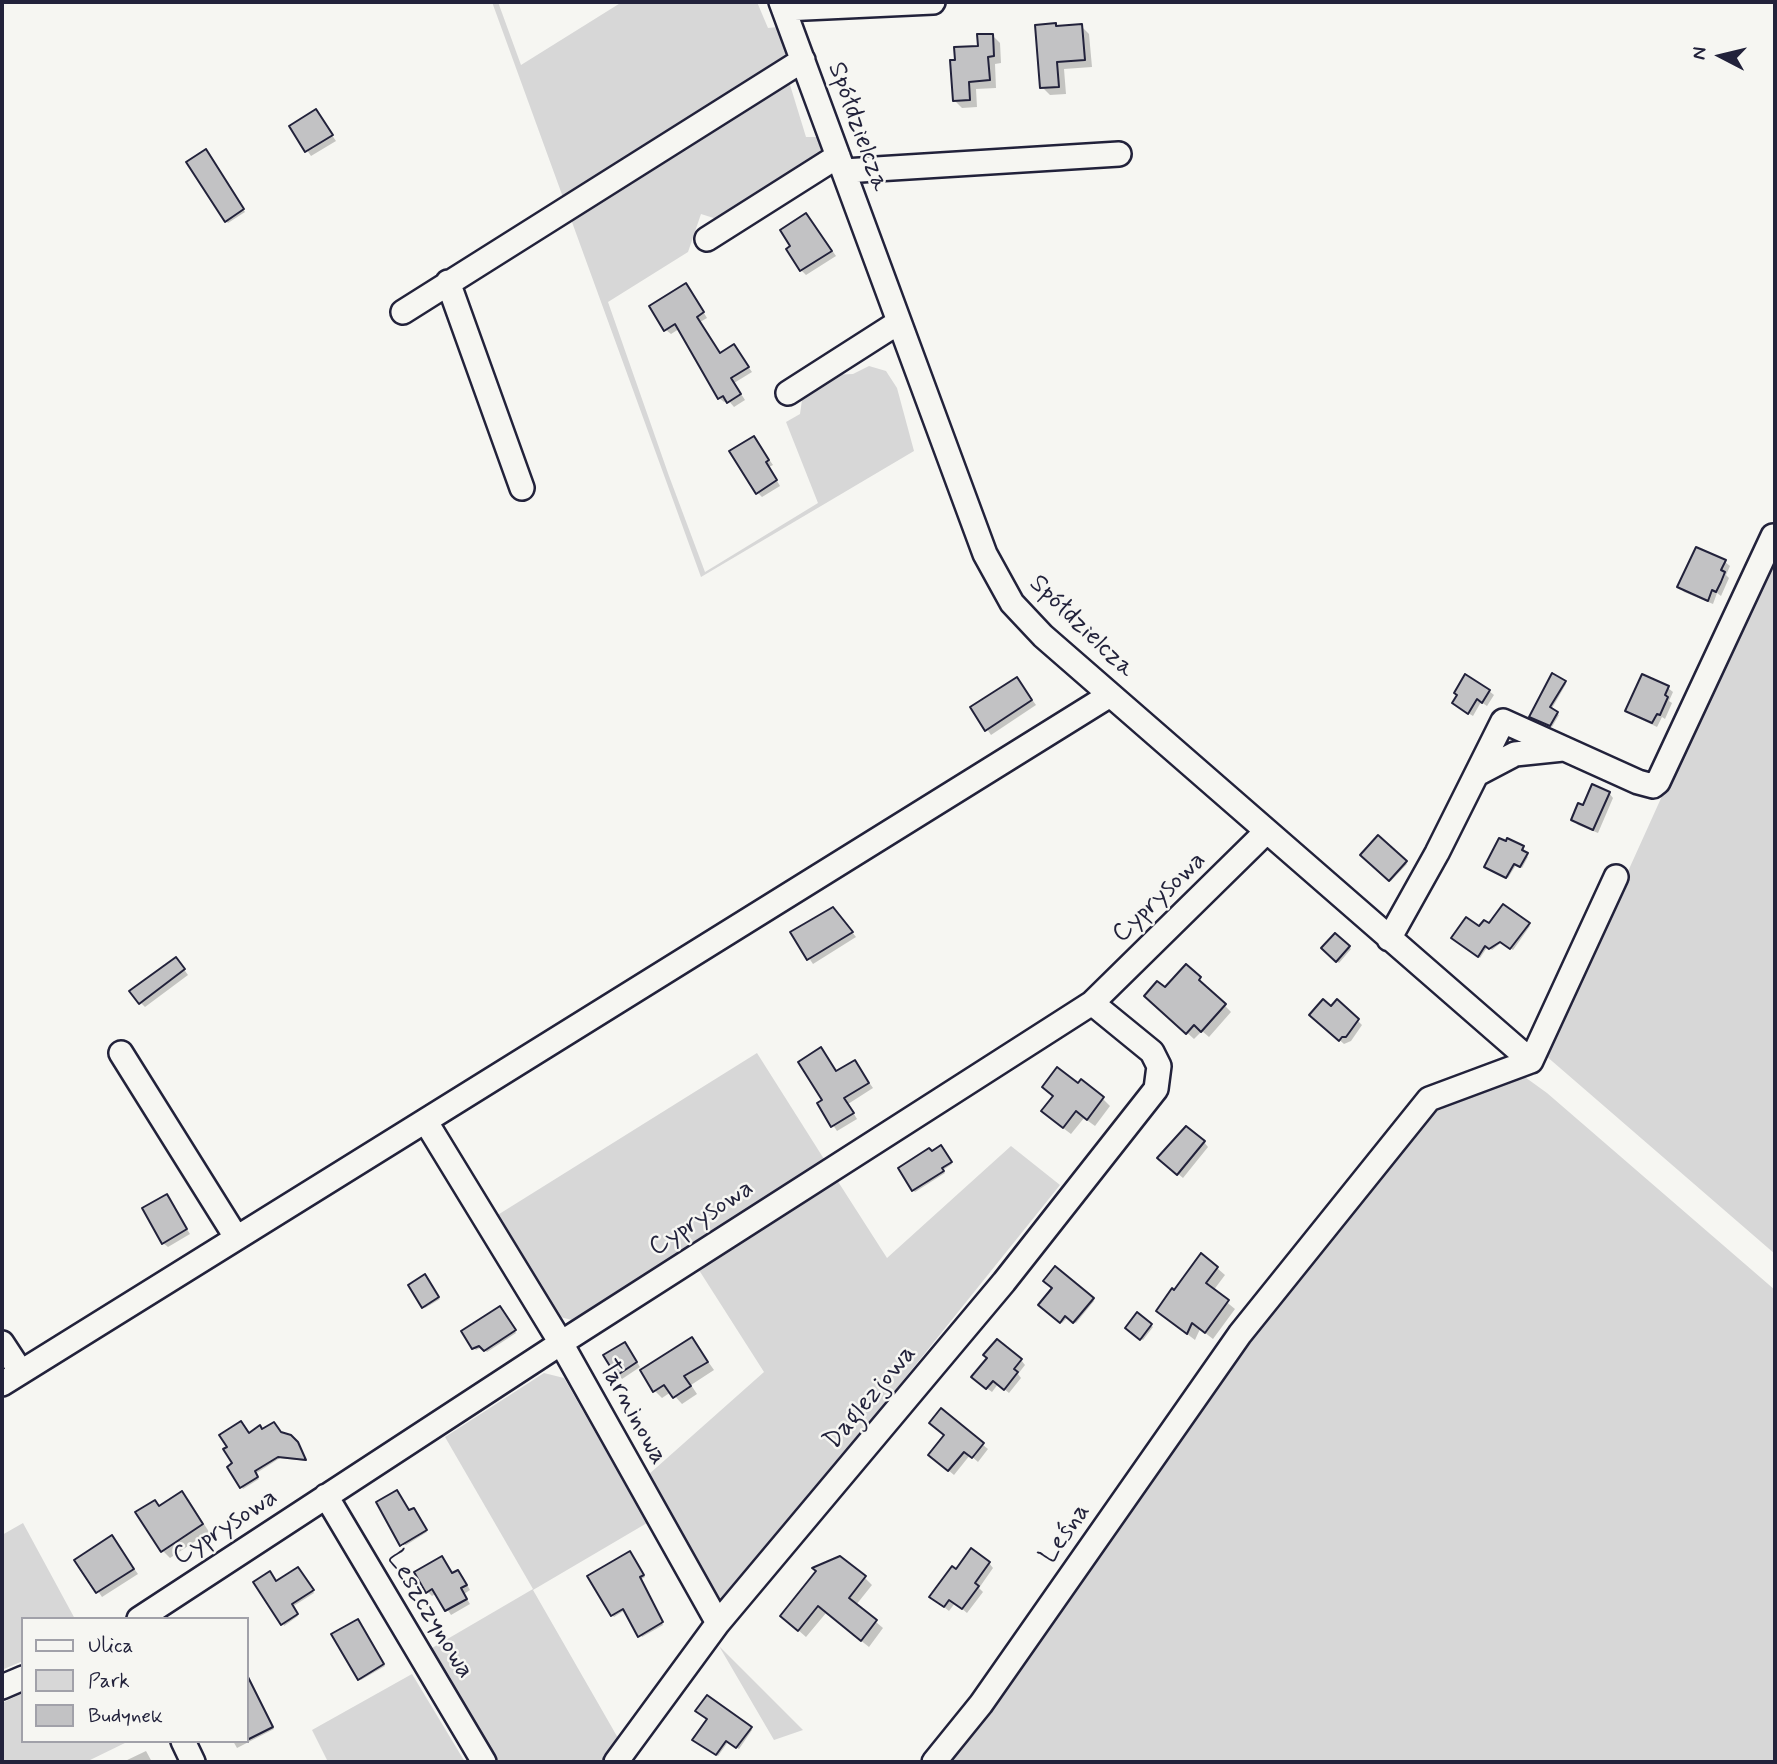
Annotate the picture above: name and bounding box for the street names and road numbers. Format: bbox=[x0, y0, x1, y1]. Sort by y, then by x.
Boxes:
street label: Spółdzielcza bbox=[819, 58, 895, 196]
street label: Spółdzielcza bbox=[1022, 569, 1140, 685]
street label: Cyprysowa bbox=[1107, 846, 1213, 950]
street label: Cyprysowa bbox=[644, 1174, 760, 1264]
street label: Daglezjowa bbox=[818, 1339, 924, 1457]
street label: Tarninowa bbox=[591, 1355, 673, 1471]
street label: Cyprysowa bbox=[168, 1483, 284, 1573]
street label: Leśna bbox=[1034, 1498, 1098, 1570]
street label: Leszczynowa bbox=[379, 1545, 479, 1685]

